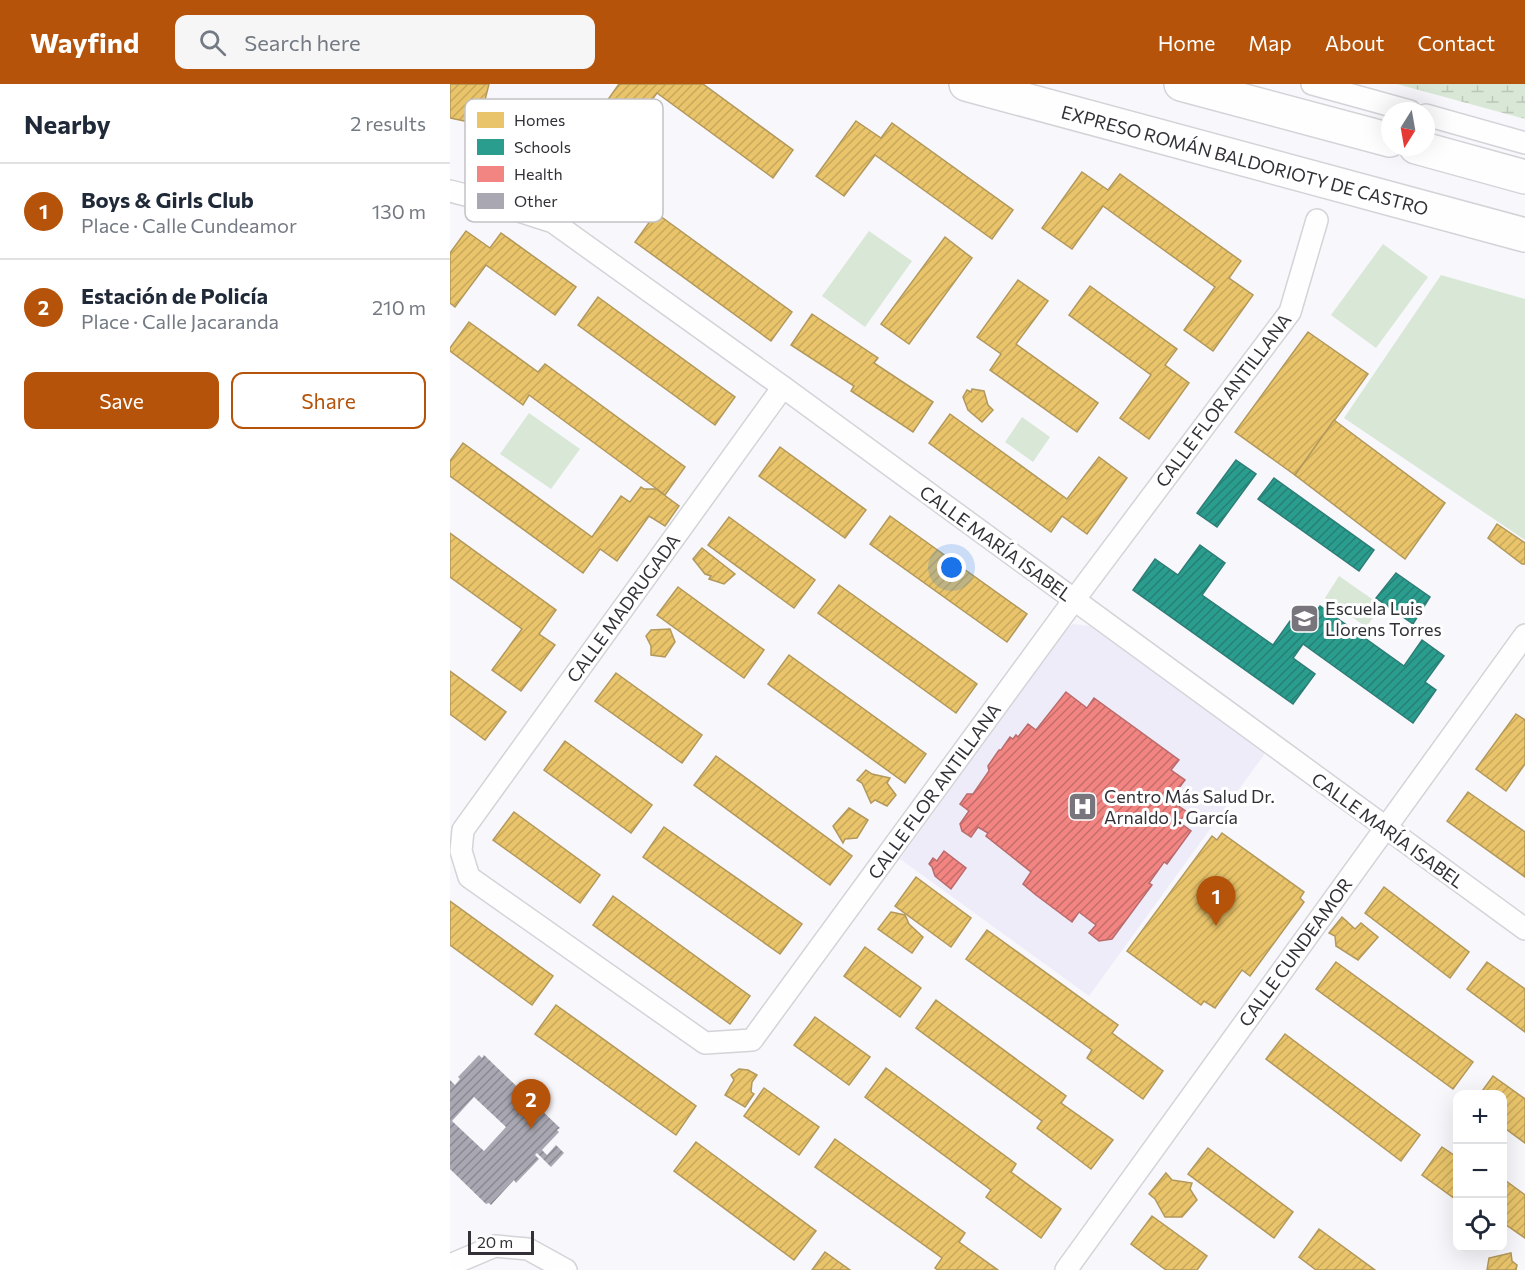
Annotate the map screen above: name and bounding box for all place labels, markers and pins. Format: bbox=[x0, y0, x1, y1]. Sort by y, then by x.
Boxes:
place label: Escuela Luis Llorens Torres bbox=[1325, 597, 1442, 640]
school or university icon: Escuela Luis Llorens Torres bbox=[1288, 602, 1320, 634]
place label: Centro Más Salud Dr. Arnaldo J. García bbox=[1104, 785, 1275, 828]
hospital icon: Centro Más Salud Dr. Arnaldo J. García bbox=[1067, 790, 1099, 822]
pin: 1 bbox=[1196, 876, 1236, 926]
pin: 2 bbox=[512, 1080, 550, 1129]

